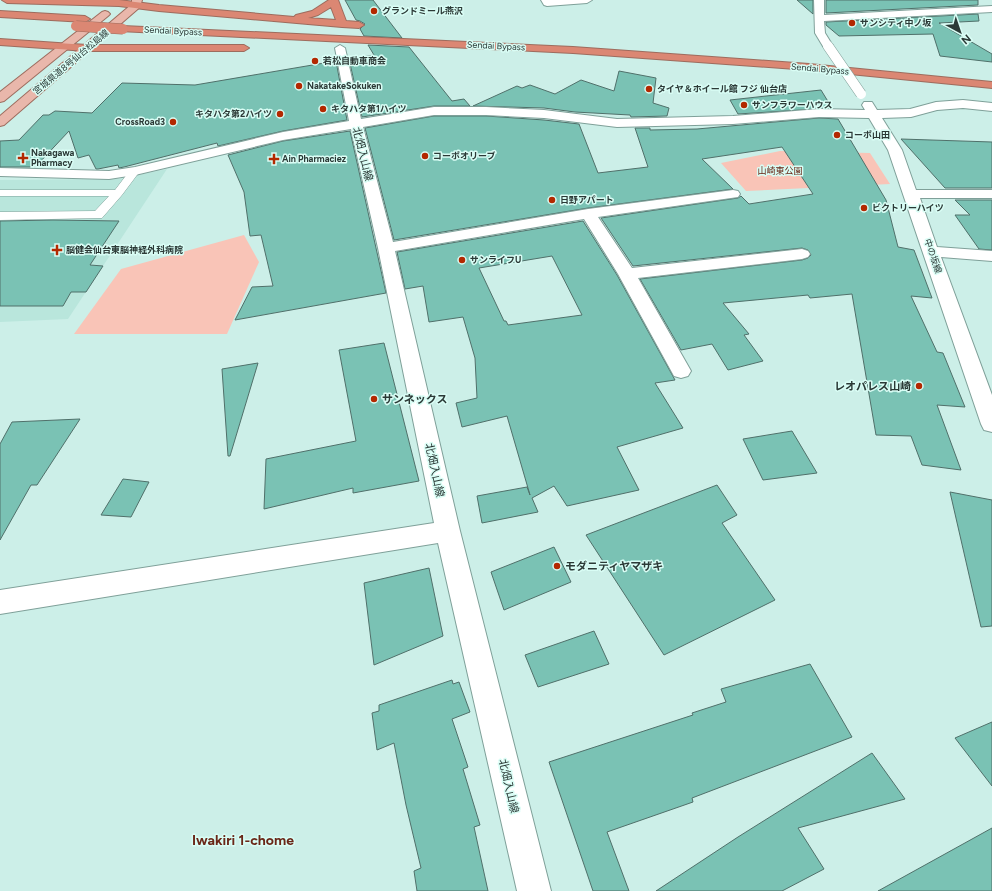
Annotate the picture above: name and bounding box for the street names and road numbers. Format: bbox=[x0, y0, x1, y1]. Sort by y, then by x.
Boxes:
street label: Sendai Bypass bbox=[144, 23, 202, 38]
street label: 宮城県道8号仙台松島線 bbox=[31, 26, 112, 97]
street label: Sendai Bypass bbox=[467, 38, 525, 53]
street label: Sendai Bypass bbox=[791, 60, 849, 77]
street label: 北畑入山線 bbox=[350, 126, 375, 182]
street label: 中の坂線 bbox=[922, 237, 945, 276]
street label: 北畑入山線 bbox=[422, 442, 447, 498]
street label: 北畑入山線 bbox=[496, 758, 521, 814]

